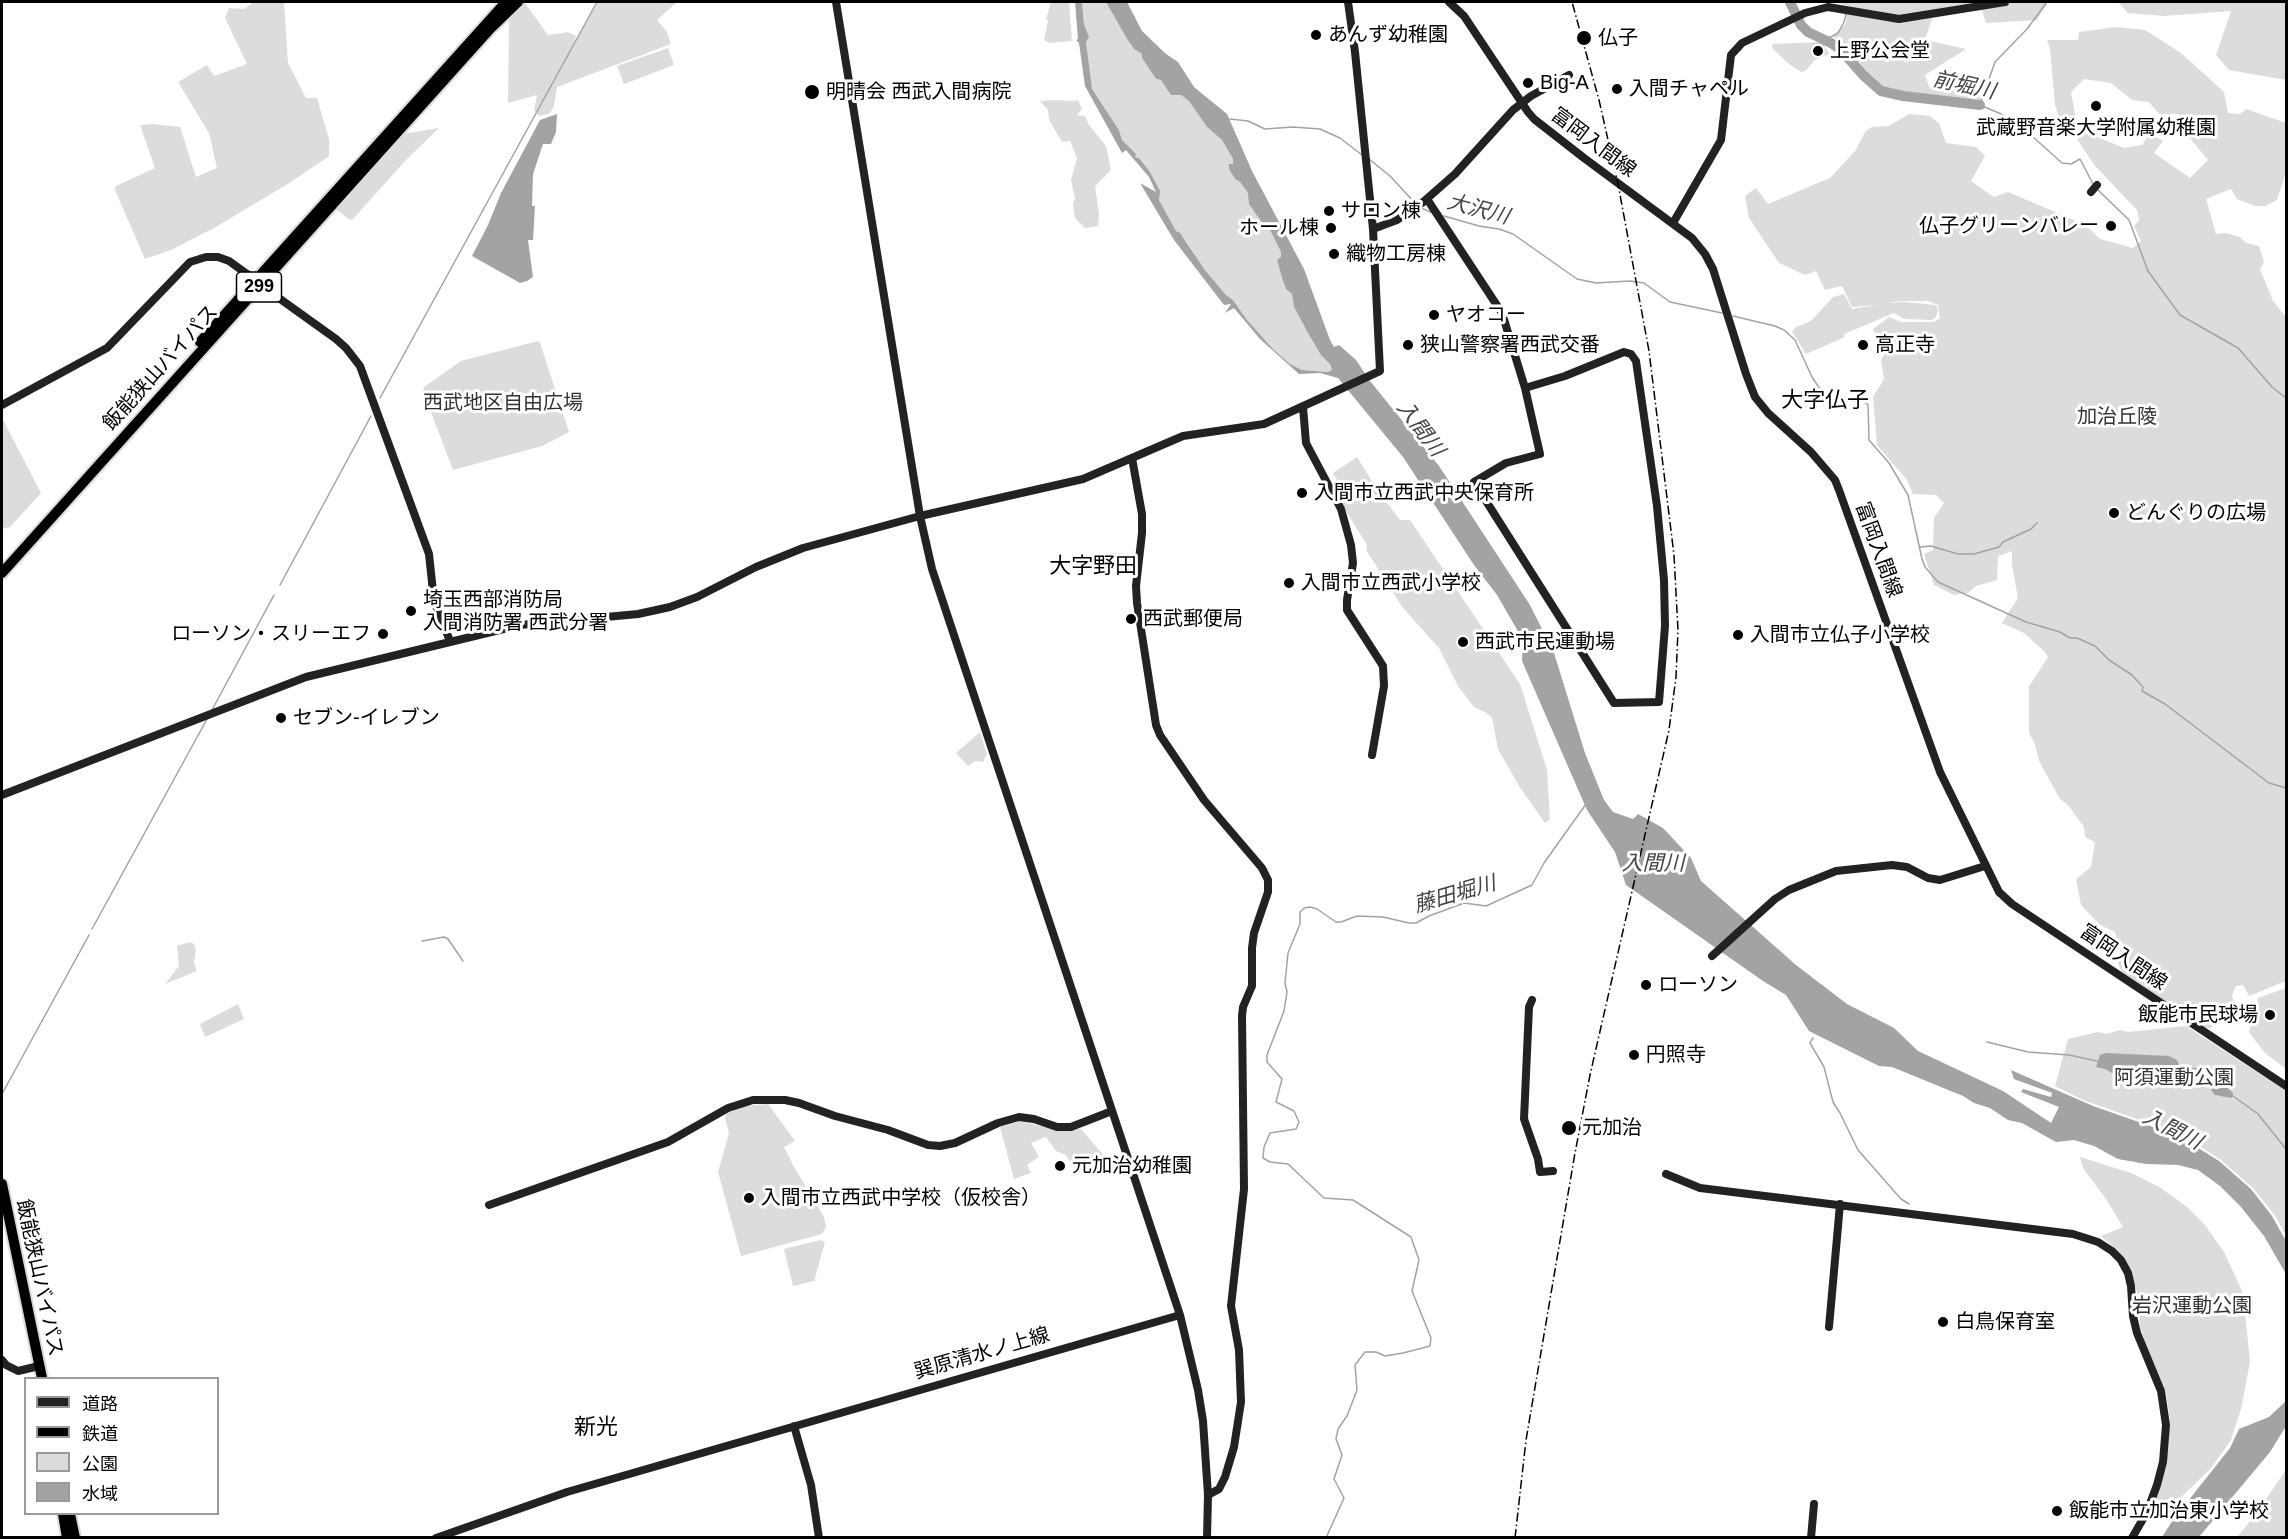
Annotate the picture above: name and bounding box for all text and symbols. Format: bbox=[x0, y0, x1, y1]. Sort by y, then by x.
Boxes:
place label: あんず幼稚園 bbox=[1328, 23, 1448, 47]
place label: 仏子 bbox=[1598, 26, 1638, 50]
marker: あんず幼稚園 bbox=[1309, 28, 1323, 42]
marker: 仏子 bbox=[1575, 29, 1593, 47]
place label: 上野公会堂 bbox=[1830, 39, 1930, 63]
marker: 上野公会堂 bbox=[1811, 44, 1825, 58]
water label: 前堀川 bbox=[1931, 67, 1997, 105]
place label: Big-A bbox=[1540, 71, 1589, 95]
marker: Big-A bbox=[1521, 76, 1535, 90]
place label: 入間チャペル bbox=[1629, 77, 1749, 101]
place label: 明晴会 西武入間病院 bbox=[826, 80, 1012, 104]
marker: 入間チャペル bbox=[1610, 82, 1624, 96]
marker: 明晴会 西武入間病院 bbox=[803, 83, 821, 101]
marker: 武蔵野音楽大学附属幼稚園 bbox=[2089, 99, 2103, 113]
street label: 富岡入間線 bbox=[1546, 103, 1640, 183]
place label: 武蔵野音楽大学附属幼稚園 bbox=[1976, 116, 2216, 140]
water label: 大沢川 bbox=[1444, 190, 1512, 230]
place label: サロン棟 bbox=[1341, 199, 1421, 223]
marker: サロン棟 bbox=[1322, 204, 1336, 218]
place label: 仏子グリーンバレー bbox=[1919, 214, 2099, 238]
place label: ホール棟 bbox=[1239, 216, 1319, 240]
marker: 仏子グリーンバレー bbox=[2104, 219, 2118, 233]
marker: ホール棟 bbox=[1324, 221, 1338, 235]
place label: 織物工房棟 bbox=[1346, 242, 1446, 266]
marker: 織物工房棟 bbox=[1327, 247, 1341, 261]
road number: 299 bbox=[236, 272, 282, 302]
street label: 飯能狭山バイパス bbox=[99, 301, 223, 435]
place label: ヤオコー bbox=[1446, 303, 1526, 327]
marker: ヤオコー bbox=[1427, 308, 1441, 322]
place label: 狭山警察署西武交番 bbox=[1420, 333, 1600, 357]
place label: 高正寺 bbox=[1875, 333, 1935, 357]
marker: 狭山警察署西武交番 bbox=[1401, 338, 1415, 352]
marker: 高正寺 bbox=[1856, 338, 1870, 352]
district label: 大字仏子 bbox=[1781, 388, 1869, 414]
park label: 西武地区自由広場 bbox=[423, 391, 583, 415]
water label: 入間川 bbox=[1391, 396, 1449, 462]
park label: 加治丘陵 bbox=[2077, 405, 2157, 429]
place label: 入間市立西武中央保育所 bbox=[1314, 481, 1534, 505]
marker: 入間市立西武中央保育所 bbox=[1295, 486, 1309, 500]
street label: 富岡入間線 bbox=[1850, 499, 1906, 601]
place label: どんぐりの広場 bbox=[2126, 501, 2266, 525]
marker: どんぐりの広場 bbox=[2107, 506, 2121, 520]
district label: 大字野田 bbox=[1049, 554, 1137, 580]
place label: 入間市立西武小学校 bbox=[1301, 571, 1481, 595]
marker: 入間市立西武小学校 bbox=[1282, 576, 1296, 590]
place label: 埼玉西部消防局 入間消防署 西武分署 bbox=[423, 588, 609, 635]
marker: 埼玉西部消防局 入間消防署 西武分署 bbox=[404, 604, 418, 618]
place label: 西武郵便局 bbox=[1143, 607, 1243, 631]
marker: 西武郵便局 bbox=[1124, 612, 1138, 626]
place label: ローソン・スリーエフ bbox=[171, 622, 371, 646]
place label: 入間市立仏子小学校 bbox=[1750, 623, 1930, 647]
marker: ローソン・スリーエフ bbox=[376, 627, 390, 641]
marker: 入間市立仏子小学校 bbox=[1731, 628, 1745, 642]
place label: 西武市民運動場 bbox=[1475, 630, 1615, 654]
marker: 西武市民運動場 bbox=[1456, 635, 1470, 649]
place label: セブン-イレブン bbox=[293, 706, 440, 730]
marker: セブン-イレブン bbox=[274, 711, 288, 725]
water label: 入間川 bbox=[1622, 851, 1684, 877]
water label: 藤田堀川 bbox=[1411, 871, 1499, 919]
street label: 富岡入間線 bbox=[2075, 920, 2171, 996]
place label: ローソン bbox=[1658, 973, 1738, 997]
marker: ローソン bbox=[1639, 978, 1653, 992]
place label: 飯能市民球場 bbox=[2138, 1003, 2258, 1027]
marker: 飯能市民球場 bbox=[2263, 1008, 2277, 1022]
place label: 円照寺 bbox=[1646, 1043, 1706, 1067]
marker: 円照寺 bbox=[1627, 1048, 1641, 1062]
park label: 阿須運動公園 bbox=[2114, 1066, 2234, 1090]
water label: 入間川 bbox=[2138, 1104, 2206, 1156]
place label: 元加治 bbox=[1582, 1116, 1642, 1140]
marker: 元加治 bbox=[1560, 1119, 1578, 1137]
place label: 元加治幼稚園 bbox=[1072, 1154, 1192, 1178]
marker: 元加治幼稚園 bbox=[1053, 1159, 1067, 1173]
place label: 入間市立西武中学校（仮校舎） bbox=[761, 1186, 1041, 1210]
marker: 入間市立西武中学校（仮校舎） bbox=[742, 1191, 756, 1205]
street label: 飯能狭山バイパス bbox=[11, 1197, 67, 1359]
park label: 岩沢運動公園 bbox=[2132, 1294, 2252, 1318]
place label: 白鳥保育室 bbox=[1955, 1310, 2055, 1334]
marker: 白鳥保育室 bbox=[1936, 1315, 1950, 1329]
street label: 巽原清水ノ上線 bbox=[911, 1323, 1053, 1385]
legend bbox=[24, 1377, 219, 1515]
text: 道路 bbox=[82, 1394, 118, 1414]
district label: 新光 bbox=[574, 1415, 618, 1441]
text: 鉄道 bbox=[82, 1424, 118, 1444]
text: 公園 bbox=[82, 1454, 118, 1474]
text: 水域 bbox=[82, 1484, 118, 1504]
place label: 飯能市立加治東小学校 bbox=[2069, 1499, 2269, 1523]
marker: 飯能市立加治東小学校 bbox=[2050, 1504, 2064, 1518]

